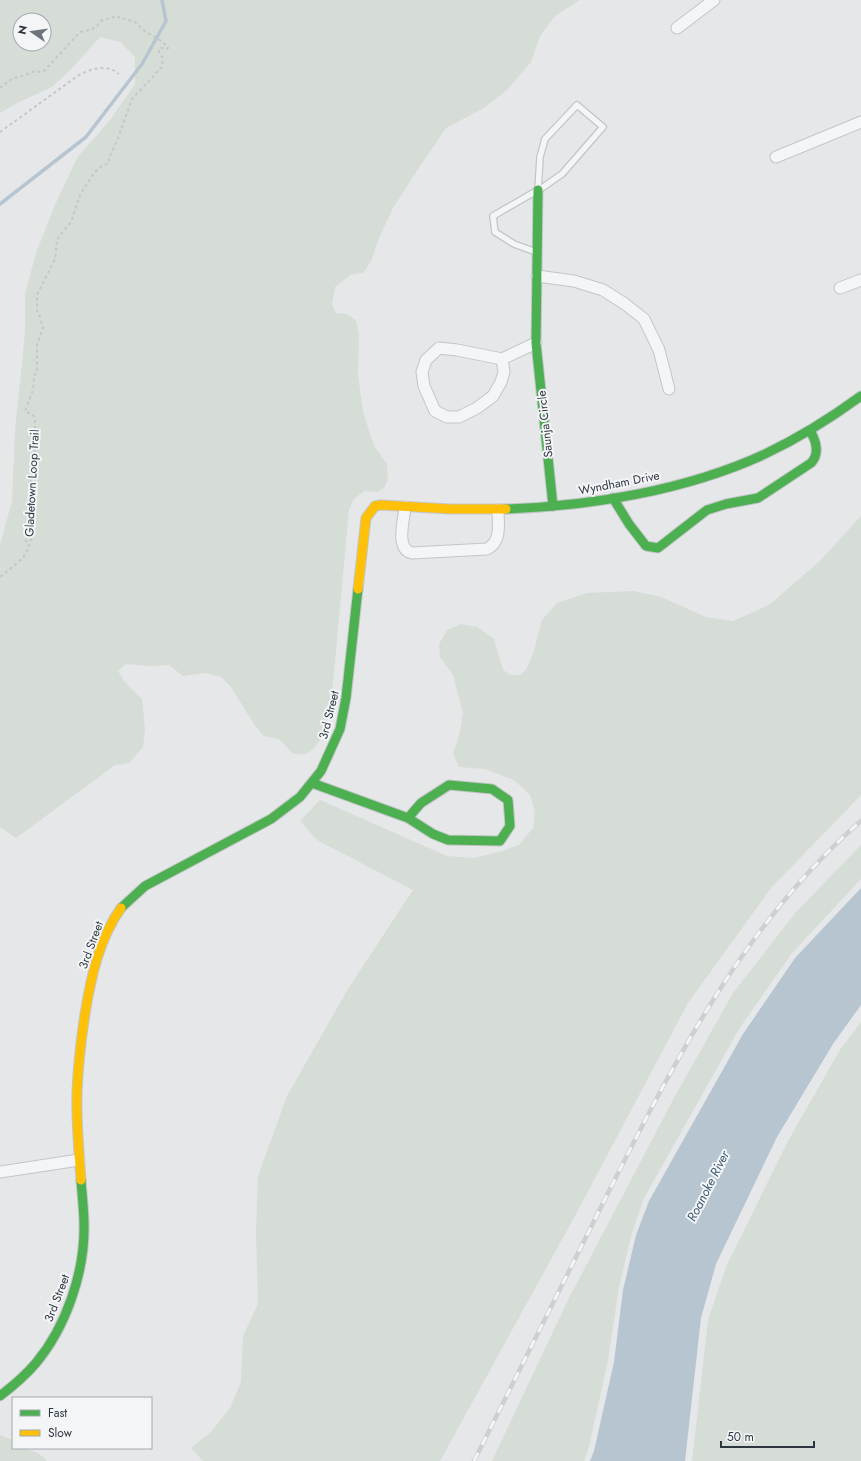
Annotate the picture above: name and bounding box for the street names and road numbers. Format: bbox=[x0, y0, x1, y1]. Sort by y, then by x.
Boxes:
street label: Saunja Circle bbox=[533, 390, 557, 458]
street label: Gladetown Loop Trail bbox=[20, 429, 44, 537]
street label: Wyndham Drive bbox=[577, 466, 661, 500]
street label: 3rd Street bbox=[314, 689, 344, 741]
street label: 3rd Street bbox=[74, 918, 108, 971]
street label: 3rd Street bbox=[40, 1271, 74, 1324]

